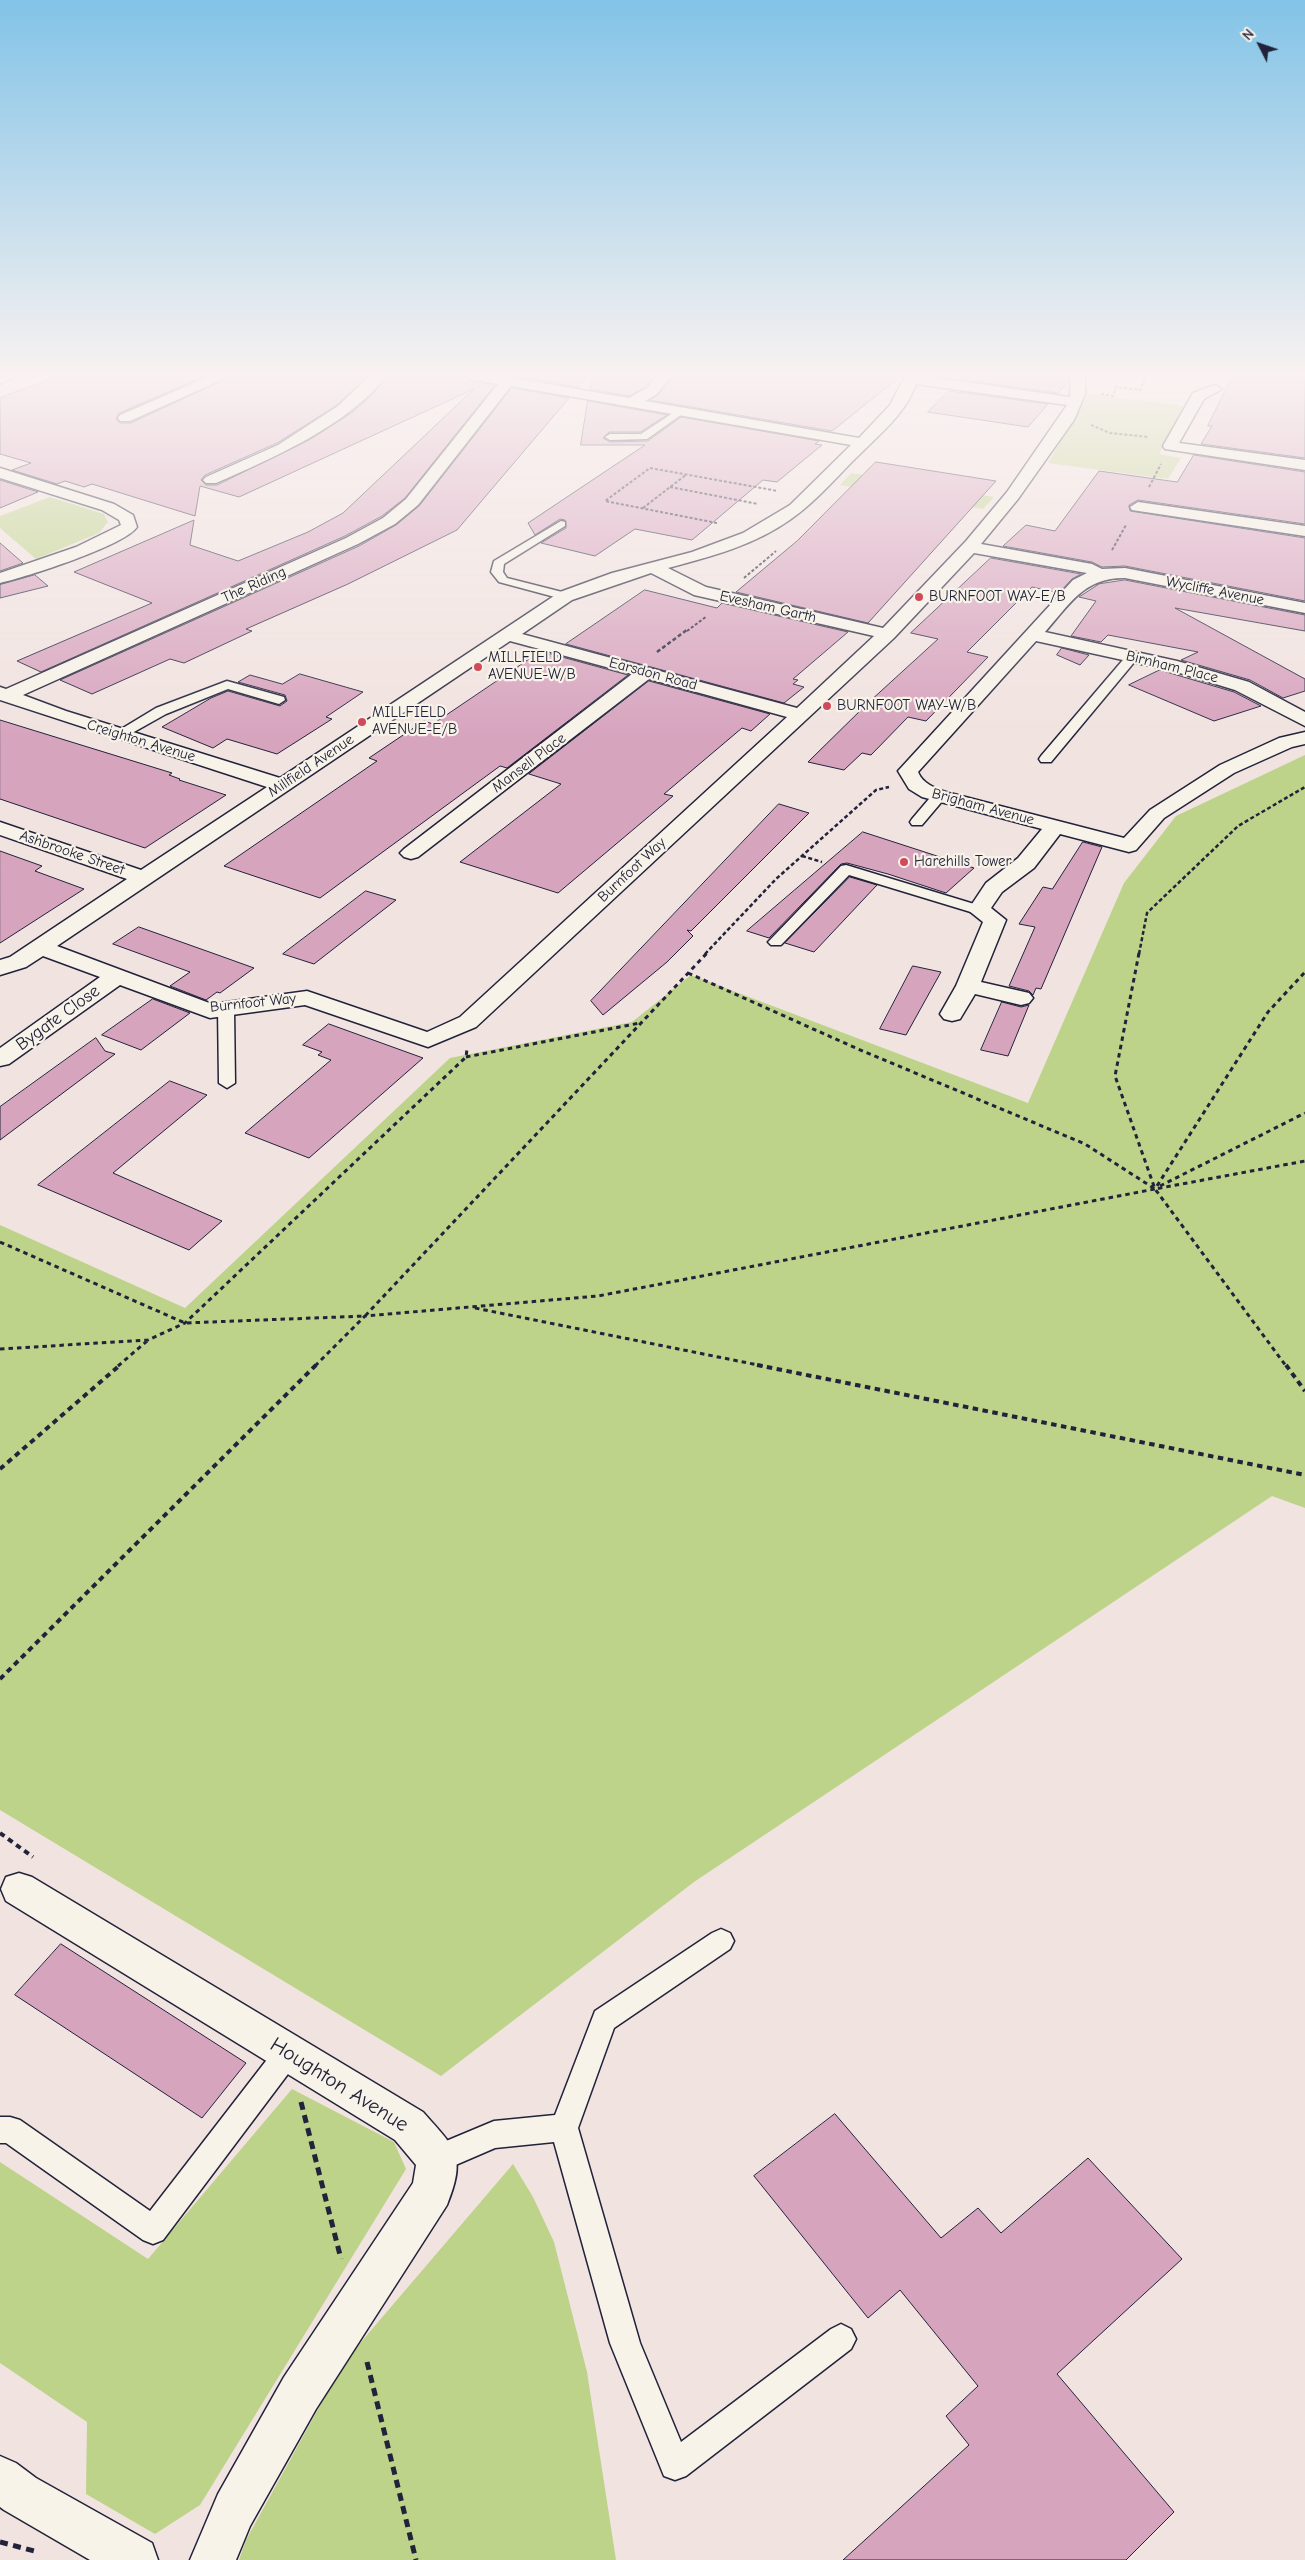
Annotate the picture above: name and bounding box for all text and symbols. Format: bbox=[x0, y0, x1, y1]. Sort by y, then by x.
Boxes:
north arrow bbox=[1235, 20, 1285, 70]
text: N bbox=[1239, 26, 1258, 44]
street label: The Riding bbox=[219, 563, 289, 607]
street label: Wycliffe Avenue bbox=[1164, 573, 1266, 609]
street label: Evesham Garth bbox=[718, 587, 818, 627]
place label: BURNFOOT WAY-E/B bbox=[929, 588, 1066, 606]
marker: BURNFOOT WAY-E/B bbox=[913, 591, 925, 603]
street label: Birnham Place bbox=[1124, 647, 1220, 687]
place label: MILLFIELD AVENUE-W/B bbox=[488, 649, 576, 684]
street label: Earsdon Road bbox=[607, 654, 699, 694]
marker: MILLFIELD AVENUE-W/B bbox=[472, 661, 484, 673]
place label: BURNFOOT WAY-W/B bbox=[837, 697, 976, 715]
marker: BURNFOOT WAY-W/B bbox=[821, 700, 833, 712]
place label: MILLFIELD AVENUE-E/B bbox=[372, 704, 457, 739]
street label: Creighton Avenue bbox=[85, 716, 197, 766]
marker: MILLFIELD AVENUE-E/B bbox=[356, 716, 368, 728]
street label: Mansell Place bbox=[488, 729, 570, 797]
street label: Millfield Avenue bbox=[265, 731, 357, 801]
street label: Brigham Avenue bbox=[930, 785, 1036, 829]
street label: Ashbrooke Street bbox=[17, 827, 127, 879]
street label: Burnfoot Way bbox=[594, 834, 670, 906]
place label: Harehills Tower bbox=[914, 853, 1011, 871]
marker: Harehills Tower bbox=[898, 856, 910, 868]
street label: Bygate Close bbox=[12, 980, 104, 1056]
street label: Burnfoot Way bbox=[209, 990, 297, 1016]
street label: Houghton Avenue bbox=[265, 2032, 413, 2138]

